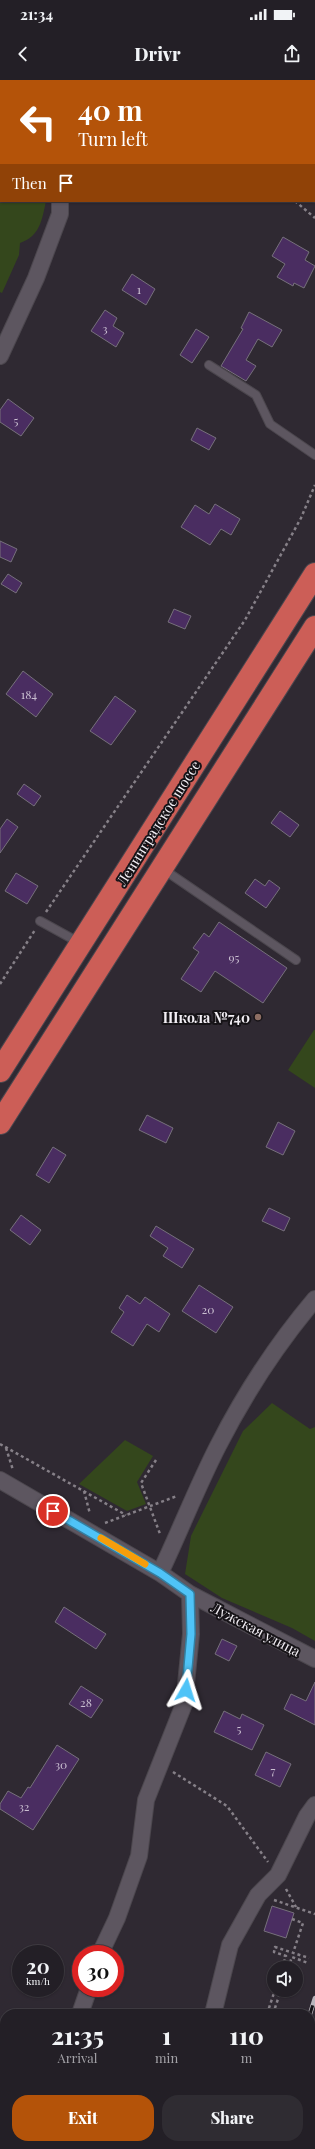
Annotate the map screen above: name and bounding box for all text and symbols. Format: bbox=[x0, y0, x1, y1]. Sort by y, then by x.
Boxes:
text: 21:34 bbox=[20, 4, 53, 24]
text: Drivr bbox=[134, 42, 181, 66]
icon: back bbox=[12, 43, 34, 65]
icon: share bbox=[281, 43, 303, 65]
text: 40 m bbox=[78, 91, 143, 128]
icon: left bbox=[12, 96, 64, 148]
text: Turn left bbox=[78, 127, 148, 151]
icon: arrive bbox=[55, 172, 77, 194]
text: Then bbox=[12, 173, 47, 193]
house number: 1 bbox=[137, 281, 142, 297]
house number: 3 bbox=[102, 320, 108, 336]
house number: 5 bbox=[14, 412, 19, 428]
house number: 184 bbox=[21, 686, 37, 702]
street label: Ленинградское шоссе bbox=[111, 757, 204, 890]
house number: 95 bbox=[228, 949, 240, 965]
place label: Школа №740 bbox=[163, 1008, 250, 1027]
marker: Школа №740 bbox=[253, 1012, 263, 1022]
house number: 20 bbox=[202, 1301, 214, 1317]
pin bbox=[36, 1494, 70, 1528]
icon: arrive bbox=[42, 1500, 64, 1522]
street label: Лужская улица bbox=[207, 1597, 304, 1661]
position arrow bbox=[165, 1669, 207, 1711]
house number: 28 bbox=[80, 1694, 92, 1710]
house number: 5 bbox=[237, 1720, 242, 1736]
house number: 30 bbox=[55, 1756, 67, 1772]
house number: 7 bbox=[271, 1762, 276, 1778]
house number: 32 bbox=[18, 1798, 30, 1814]
speed limit sign: 30 bbox=[72, 1945, 124, 1997]
text: 20 bbox=[26, 1952, 50, 1979]
map controls bbox=[267, 1961, 303, 1997]
button: sound bbox=[267, 1961, 303, 1997]
text: km/h bbox=[26, 1974, 50, 1988]
text: 21:35 bbox=[51, 2019, 104, 2051]
text: 1 bbox=[162, 2019, 171, 2051]
text: 110 bbox=[229, 2019, 264, 2051]
text: Arrival bbox=[58, 2049, 98, 2066]
text: min bbox=[155, 2049, 178, 2066]
text: m bbox=[241, 2049, 252, 2066]
button: Exit bbox=[12, 2095, 154, 2141]
button: Share bbox=[162, 2095, 303, 2141]

